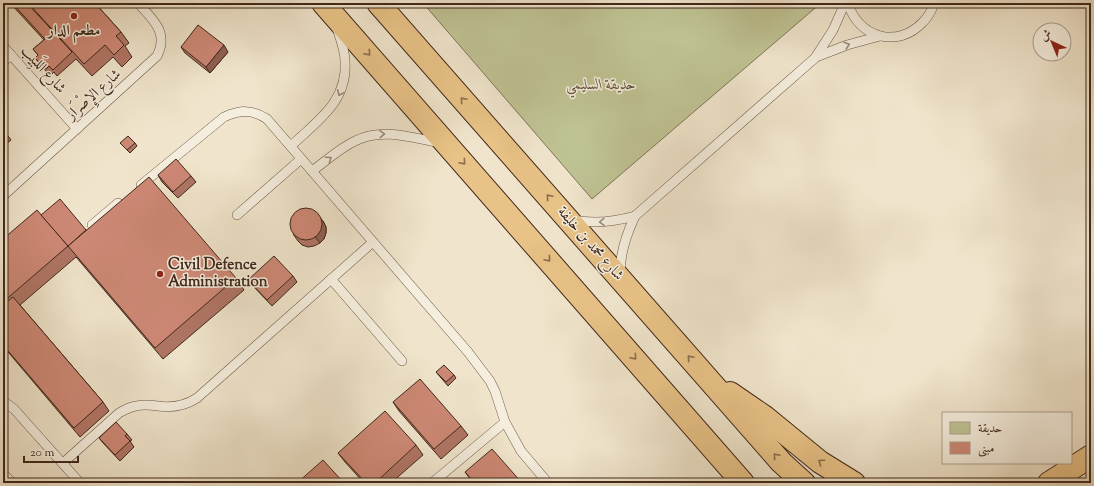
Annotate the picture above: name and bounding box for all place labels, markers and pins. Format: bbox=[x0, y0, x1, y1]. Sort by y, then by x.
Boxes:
marker: مطعم الدار bbox=[69, 11, 79, 21]
place label: مطعم الدار bbox=[46, 21, 100, 44]
place label: Civil Defence Administration bbox=[168, 255, 268, 293]
marker: Civil Defence Administration bbox=[155, 269, 165, 279]

